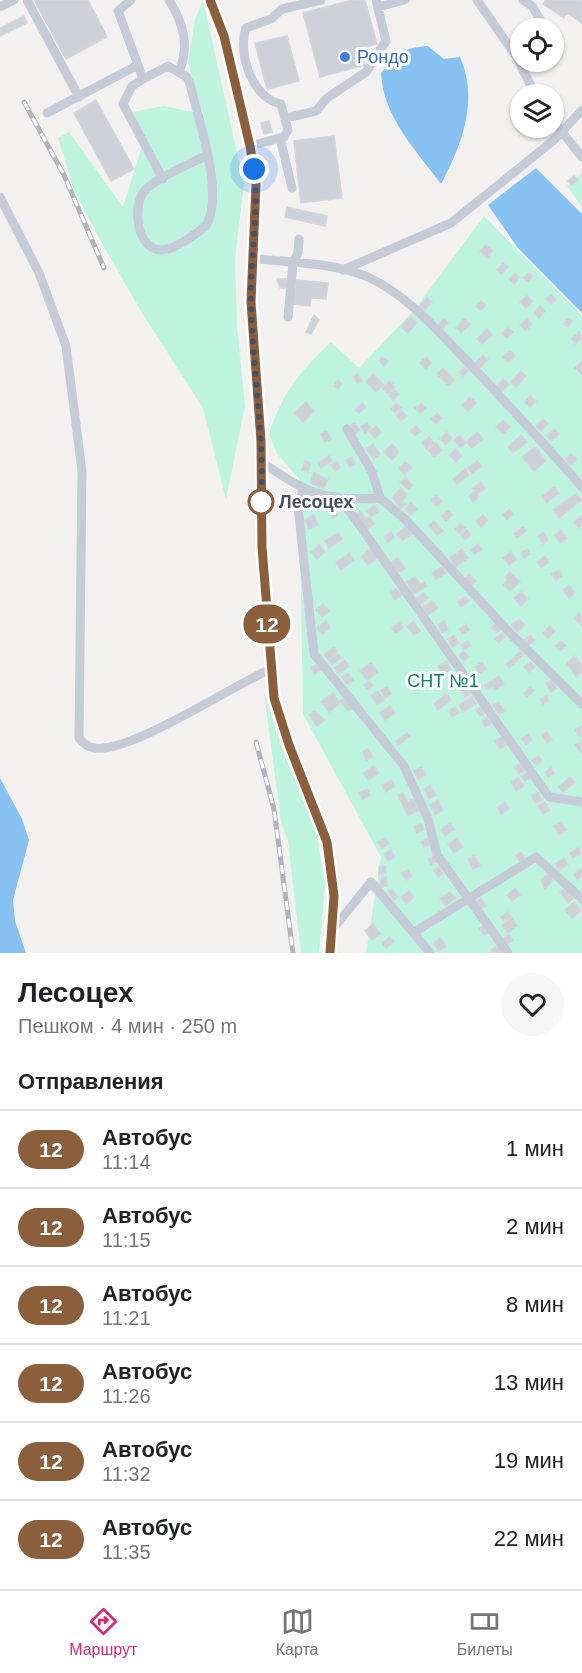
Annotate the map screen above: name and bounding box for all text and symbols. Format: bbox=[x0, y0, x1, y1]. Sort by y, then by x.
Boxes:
map controls bbox=[510, 18, 564, 138]
button: locate bbox=[510, 18, 564, 72]
place label: Рондо bbox=[357, 47, 409, 67]
marker: Рондо bbox=[338, 50, 352, 64]
button: layers bbox=[510, 84, 564, 138]
your location bbox=[239, 154, 269, 184]
marker: Лесоцех bbox=[248, 489, 274, 515]
place label: Лесоцех bbox=[279, 492, 353, 512]
line badge: 12 bbox=[240, 604, 294, 644]
text: 12 bbox=[255, 613, 279, 636]
park label: СНТ №1 bbox=[407, 671, 479, 691]
button: heart bbox=[501, 973, 564, 1036]
text: Лесоцех bbox=[18, 977, 134, 1008]
text: Пешком · 4 мин · 250 m bbox=[18, 1015, 237, 1037]
text: Отправления bbox=[18, 1069, 164, 1094]
text: Автобус bbox=[102, 1125, 192, 1150]
text: 1 мин bbox=[506, 1136, 564, 1161]
text: 12 bbox=[39, 1138, 63, 1161]
text: 11:14 bbox=[102, 1151, 151, 1173]
text: Автобус bbox=[102, 1203, 192, 1228]
text: 2 мин bbox=[506, 1214, 564, 1239]
text: 12 bbox=[39, 1216, 63, 1239]
text: 11:15 bbox=[102, 1229, 151, 1251]
text: Автобус bbox=[102, 1281, 192, 1306]
text: 8 мин bbox=[506, 1292, 564, 1317]
text: 12 bbox=[39, 1294, 63, 1317]
text: 11:21 bbox=[102, 1307, 151, 1329]
text: Автобус bbox=[102, 1359, 192, 1384]
text: 13 мин bbox=[494, 1370, 564, 1395]
text: 12 bbox=[39, 1372, 63, 1395]
text: 11:26 bbox=[102, 1385, 151, 1407]
text: Автобус bbox=[102, 1437, 192, 1462]
text: 19 мин bbox=[494, 1448, 564, 1473]
text: 12 bbox=[39, 1450, 63, 1473]
text: 11:32 bbox=[102, 1463, 151, 1485]
text: Автобус bbox=[102, 1515, 192, 1540]
text: 22 мин bbox=[494, 1526, 564, 1551]
text: 12 bbox=[39, 1528, 63, 1551]
text: 11:35 bbox=[102, 1541, 151, 1563]
tab: Маршрут bbox=[69, 1605, 137, 1659]
tab: Карта bbox=[276, 1605, 319, 1659]
tab: Билеты bbox=[457, 1605, 513, 1659]

